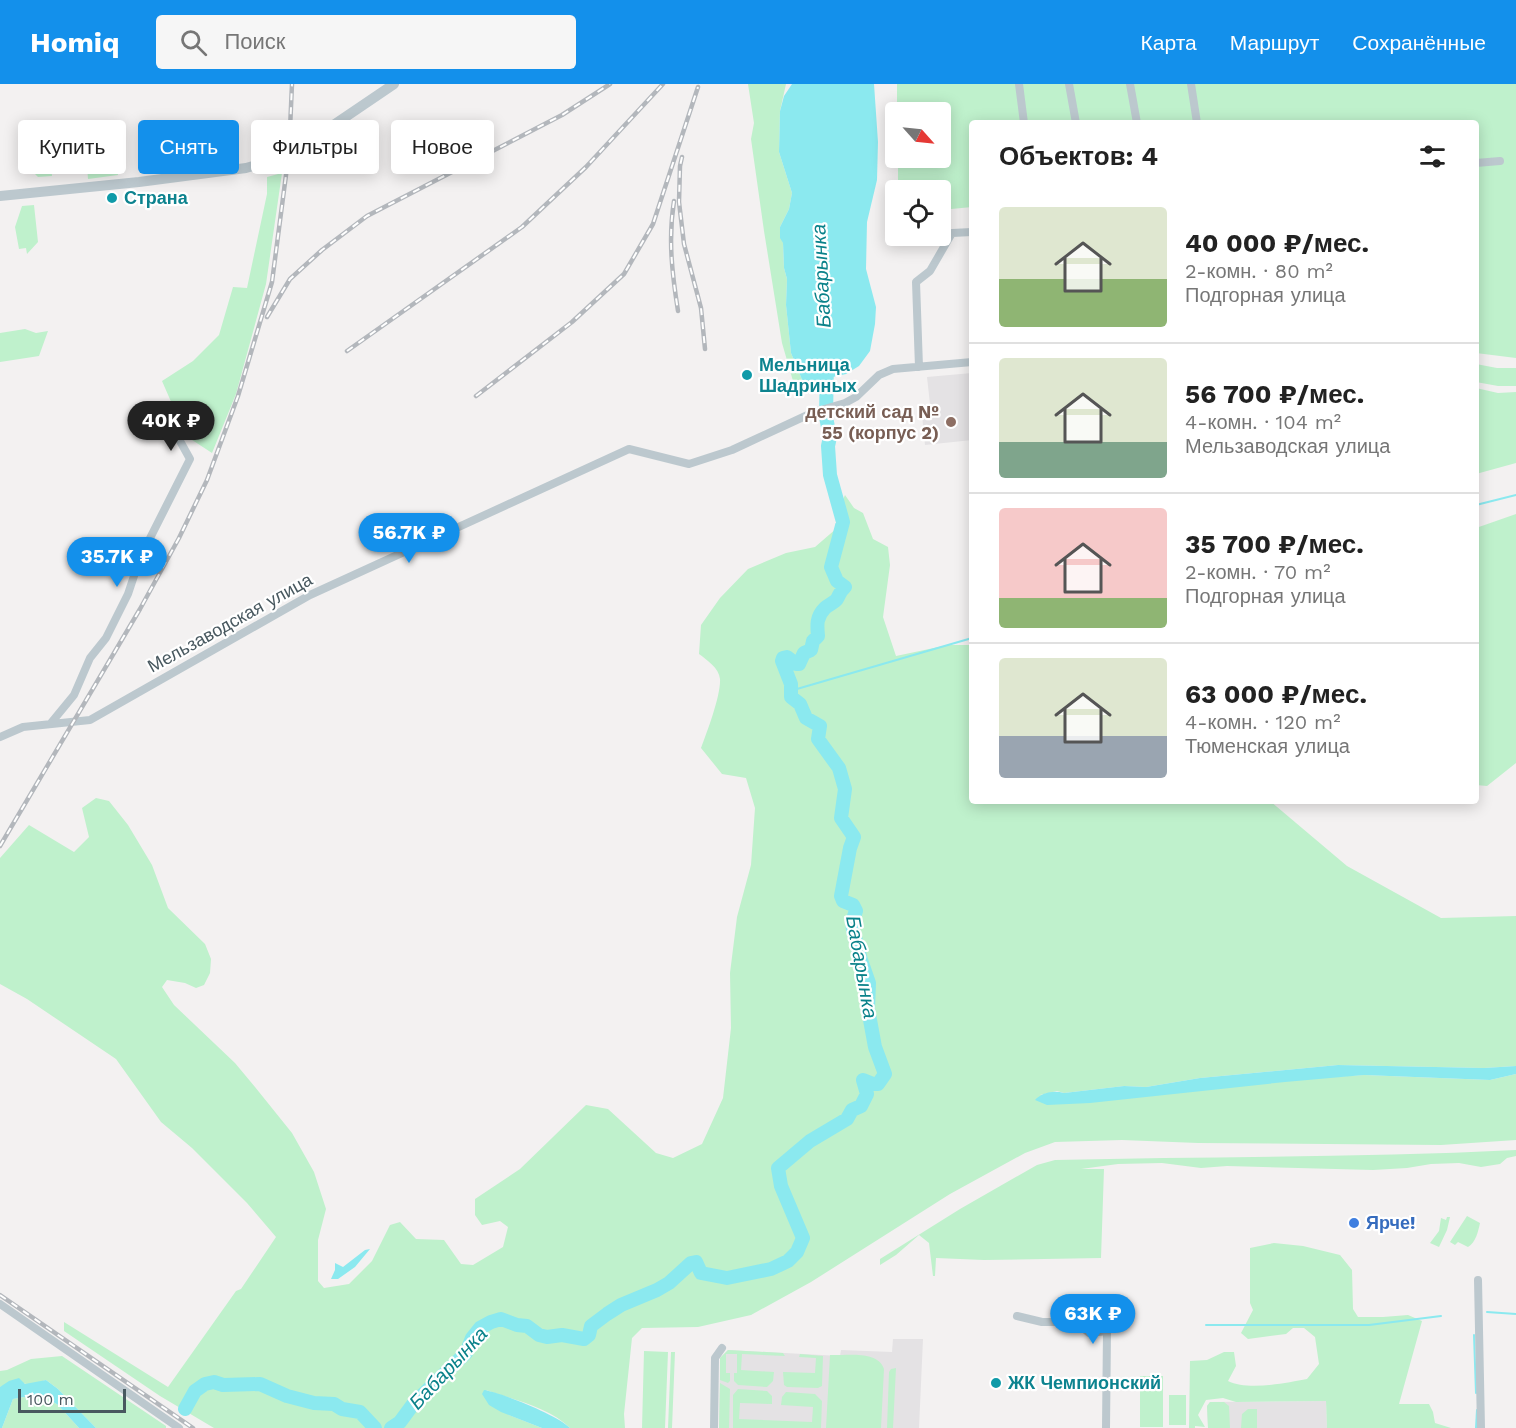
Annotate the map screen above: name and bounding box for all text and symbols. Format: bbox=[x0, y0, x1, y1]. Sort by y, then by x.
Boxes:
search box bbox=[156, 15, 576, 69]
text: Homiq bbox=[30, 26, 120, 59]
icon: search bbox=[177, 26, 210, 59]
text: Поиск bbox=[225, 29, 285, 54]
text: Карта bbox=[1141, 30, 1197, 55]
text: Маршрут bbox=[1230, 30, 1319, 55]
text: Сохранённые bbox=[1352, 30, 1486, 55]
north arrow bbox=[885, 102, 951, 168]
map controls bbox=[885, 102, 951, 246]
chip: Купить bbox=[18, 120, 126, 174]
chip: Снять bbox=[138, 120, 239, 174]
chip: Фильтры bbox=[251, 120, 379, 174]
chip: Новое bbox=[391, 120, 494, 174]
icon: filters bbox=[1416, 140, 1449, 173]
text: Объектов: 4 bbox=[999, 141, 1158, 171]
button: locate bbox=[885, 180, 951, 246]
place label: Страна bbox=[124, 187, 189, 208]
marker: Страна bbox=[105, 191, 119, 205]
water label: Бабарынка bbox=[806, 223, 836, 329]
text: 40 000 ₽/мес. bbox=[1185, 228, 1369, 258]
icon: home bbox=[1047, 231, 1119, 303]
text: 2-комн. · 80 m² bbox=[1185, 259, 1333, 283]
text: Подгорная улица bbox=[1185, 283, 1346, 307]
place label: Мельница Шадриных bbox=[759, 354, 857, 396]
marker: Мельница Шадриных bbox=[740, 368, 754, 382]
text: 56 700 ₽/мес. bbox=[1185, 379, 1364, 409]
icon: home bbox=[1047, 382, 1119, 454]
pin: 40K ₽ bbox=[129, 401, 213, 452]
place label: детский сад № 55 (корпус 2) bbox=[805, 401, 939, 443]
text: 40K ₽ bbox=[141, 408, 201, 432]
text: 4-комн. · 104 m² bbox=[1185, 410, 1341, 434]
marker: детский сад № 55 (корпус 2) bbox=[944, 415, 958, 429]
text: Мельзаводская улица bbox=[1185, 434, 1390, 458]
pin: 56.7K ₽ bbox=[354, 513, 464, 564]
text: 56.7K ₽ bbox=[373, 520, 445, 544]
text: 35 700 ₽/мес. bbox=[1185, 529, 1364, 559]
icon: home bbox=[1047, 532, 1119, 604]
pin: 35.7K ₽ bbox=[62, 537, 172, 588]
text: 35.7K ₽ bbox=[81, 544, 153, 568]
text: 2-комн. · 70 m² bbox=[1185, 560, 1330, 584]
street label: Мельзаводская улица bbox=[144, 568, 317, 677]
text: Подгорная улица bbox=[1185, 584, 1346, 608]
text: 63 000 ₽/мес. bbox=[1185, 679, 1367, 709]
icon: home bbox=[1047, 682, 1119, 754]
text: 4-комн. · 120 m² bbox=[1185, 710, 1340, 734]
text: Тюменская улица bbox=[1185, 734, 1350, 758]
water label: Бабарынка bbox=[841, 914, 883, 1020]
place label: Ярче! bbox=[1366, 1212, 1415, 1233]
marker: Ярче! bbox=[1347, 1216, 1361, 1230]
pin: 63K ₽ bbox=[1051, 1294, 1135, 1345]
text: 63K ₽ bbox=[1064, 1301, 1122, 1325]
water label: Бабарынка bbox=[404, 1322, 492, 1414]
place label: ЖК Чемпионский bbox=[1007, 1372, 1161, 1393]
marker: ЖК Чемпионский bbox=[989, 1376, 1003, 1390]
scale bar bbox=[18, 1386, 126, 1414]
text: 100 m bbox=[27, 1390, 74, 1409]

